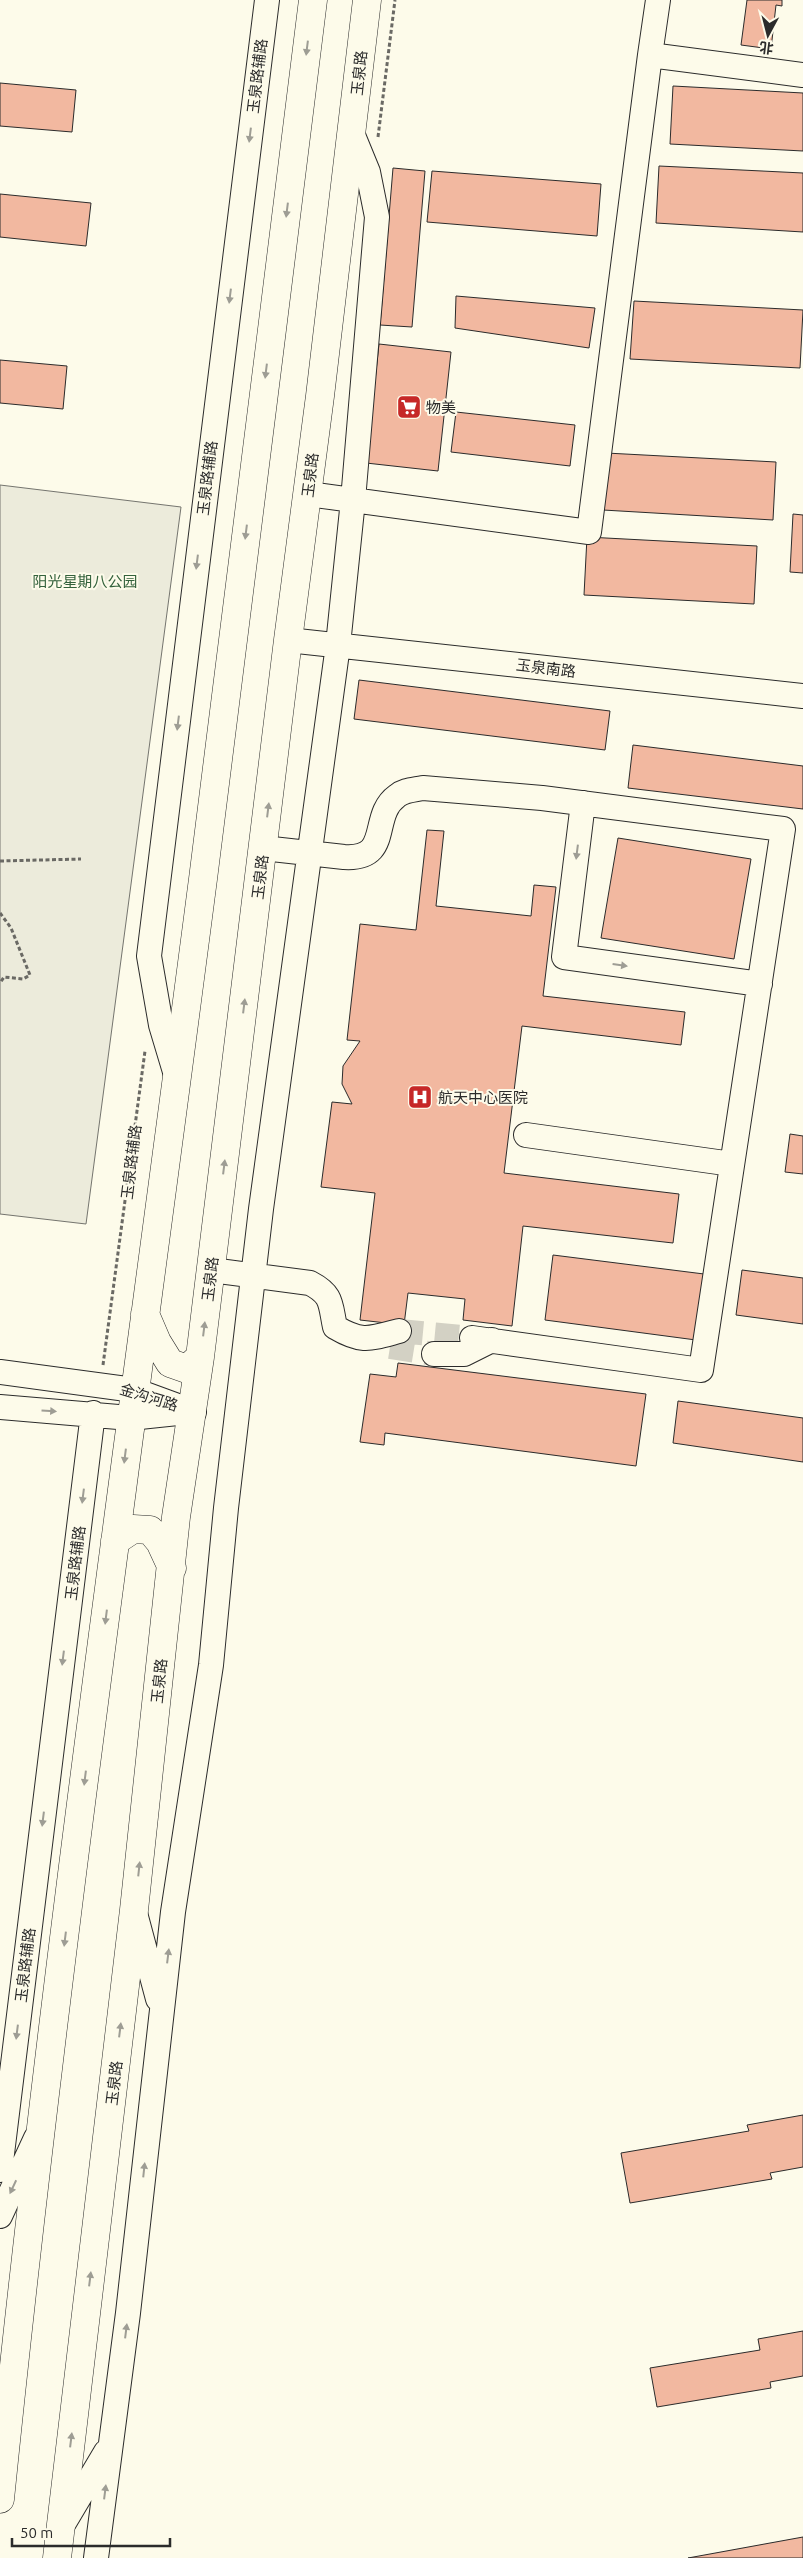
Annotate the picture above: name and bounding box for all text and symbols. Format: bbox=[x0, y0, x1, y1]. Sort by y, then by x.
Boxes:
north arrow bbox=[743, 10, 793, 60]
street label: 玉泉路辅路 bbox=[244, 38, 270, 114]
text: 北 bbox=[758, 39, 774, 57]
one-way arrow bbox=[303, 41, 311, 57]
street label: 玉泉路 bbox=[348, 50, 370, 96]
one-way arrow bbox=[246, 128, 254, 144]
one-way arrow bbox=[282, 202, 290, 218]
one-way arrow bbox=[226, 289, 234, 305]
one-way arrow bbox=[262, 363, 270, 379]
supermarket icon: 物美 bbox=[396, 394, 422, 420]
place label: 物美 bbox=[426, 399, 456, 416]
street label: 玉泉路辅路 bbox=[194, 440, 220, 516]
street label: 玉泉路 bbox=[299, 452, 321, 498]
one-way arrow bbox=[242, 524, 250, 540]
one-way arrow bbox=[193, 554, 201, 570]
park label: 阳光星期八公园 bbox=[32, 573, 138, 590]
street label: 玉泉南路 bbox=[515, 656, 577, 680]
one-way arrow bbox=[174, 716, 182, 732]
one-way arrow bbox=[264, 802, 272, 818]
one-way arrow bbox=[573, 844, 581, 860]
street label: 玉泉路 bbox=[249, 854, 271, 900]
one-way arrow bbox=[612, 961, 628, 969]
one-way arrow bbox=[240, 998, 248, 1014]
hospital icon: 航天中心医院 bbox=[407, 1084, 433, 1110]
place label: 航天中心医院 bbox=[438, 1089, 528, 1106]
street label: 玉泉路辅路 bbox=[118, 1124, 144, 1200]
one-way arrow bbox=[220, 1159, 228, 1175]
street label: 玉泉路 bbox=[199, 1256, 221, 1302]
one-way arrow bbox=[200, 1320, 208, 1336]
street label: 金沟河路 bbox=[118, 1380, 180, 1414]
one-way arrow bbox=[41, 1407, 57, 1415]
one-way arrow bbox=[121, 1448, 129, 1464]
one-way arrow bbox=[79, 1489, 87, 1505]
street label: 玉泉路辅路 bbox=[62, 1525, 88, 1601]
one-way arrow bbox=[101, 1609, 109, 1625]
one-way arrow bbox=[59, 1650, 67, 1666]
street label: 玉泉路 bbox=[148, 1658, 170, 1704]
one-way arrow bbox=[81, 1770, 89, 1786]
one-way arrow bbox=[39, 1811, 47, 1827]
one-way arrow bbox=[135, 1861, 143, 1877]
street label: 玉泉路辅路 bbox=[12, 1927, 38, 2003]
one-way arrow bbox=[61, 1932, 69, 1948]
one-way arrow bbox=[164, 1948, 172, 1964]
one-way arrow bbox=[116, 2022, 124, 2038]
one-way arrow bbox=[13, 2025, 21, 2041]
street label: 玉泉路 bbox=[103, 2060, 125, 2106]
one-way arrow bbox=[140, 2161, 148, 2177]
one-way arrow bbox=[9, 2180, 17, 2194]
one-way arrow bbox=[87, 2270, 95, 2286]
one-way arrow bbox=[122, 2323, 130, 2339]
one-way arrow bbox=[67, 2432, 75, 2448]
one-way arrow bbox=[101, 2484, 109, 2500]
scale bar bbox=[12, 2516, 170, 2548]
text: 50 m bbox=[20, 2524, 53, 2541]

